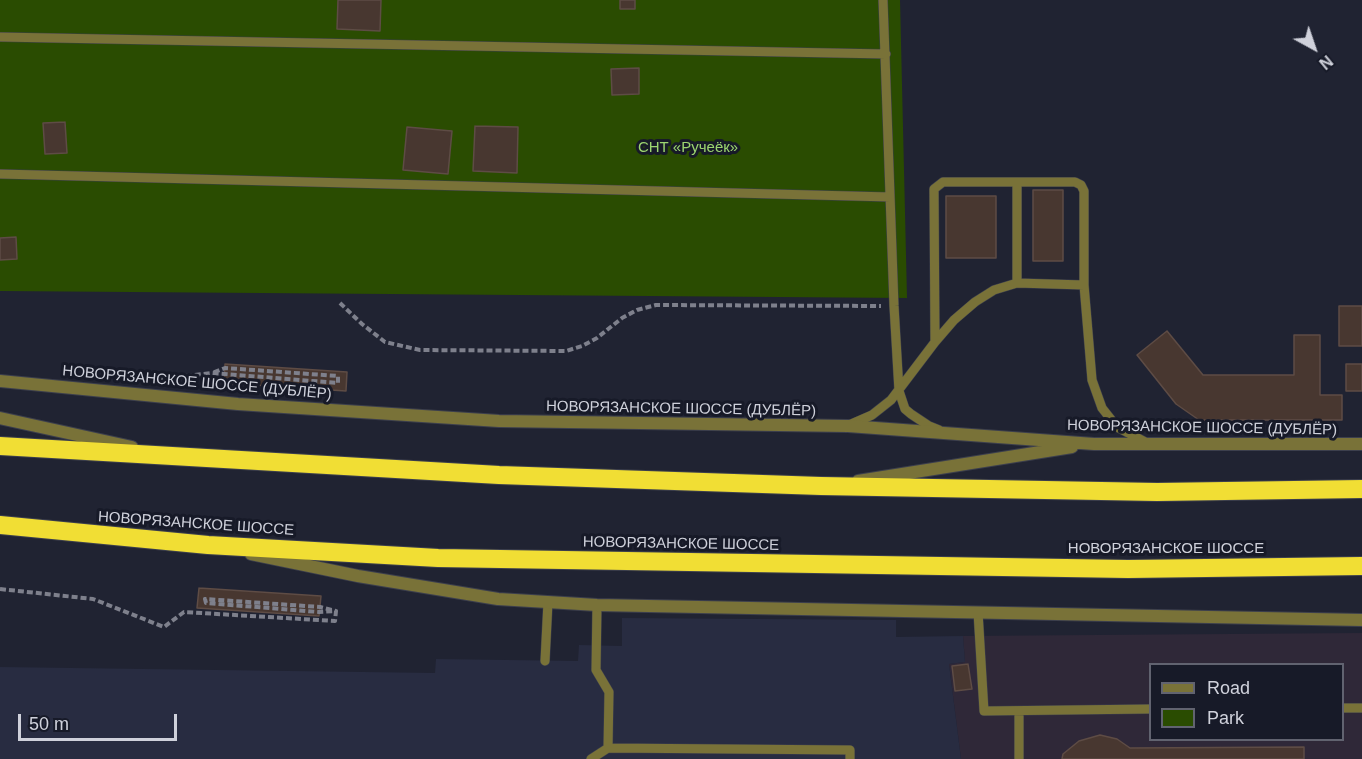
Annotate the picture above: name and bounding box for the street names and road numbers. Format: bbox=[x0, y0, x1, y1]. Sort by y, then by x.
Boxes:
street label: НОВОРЯЗАНСКОЕ ШОССЕ (ДУБЛЁР) bbox=[62, 362, 332, 404]
street label: НОВОРЯЗАНСКОЕ ШОССЕ (ДУБЛЁР) bbox=[546, 398, 816, 420]
street label: НОВОРЯЗАНСКОЕ ШОССЕ (ДУБЛЁР) bbox=[1067, 417, 1337, 439]
street label: НОВОРЯЗАНСКОЕ ШОССЕ bbox=[97, 508, 295, 540]
street label: НОВОРЯЗАНСКОЕ ШОССЕ bbox=[583, 533, 779, 555]
street label: НОВОРЯЗАНСКОЕ ШОССЕ bbox=[1068, 540, 1264, 558]

